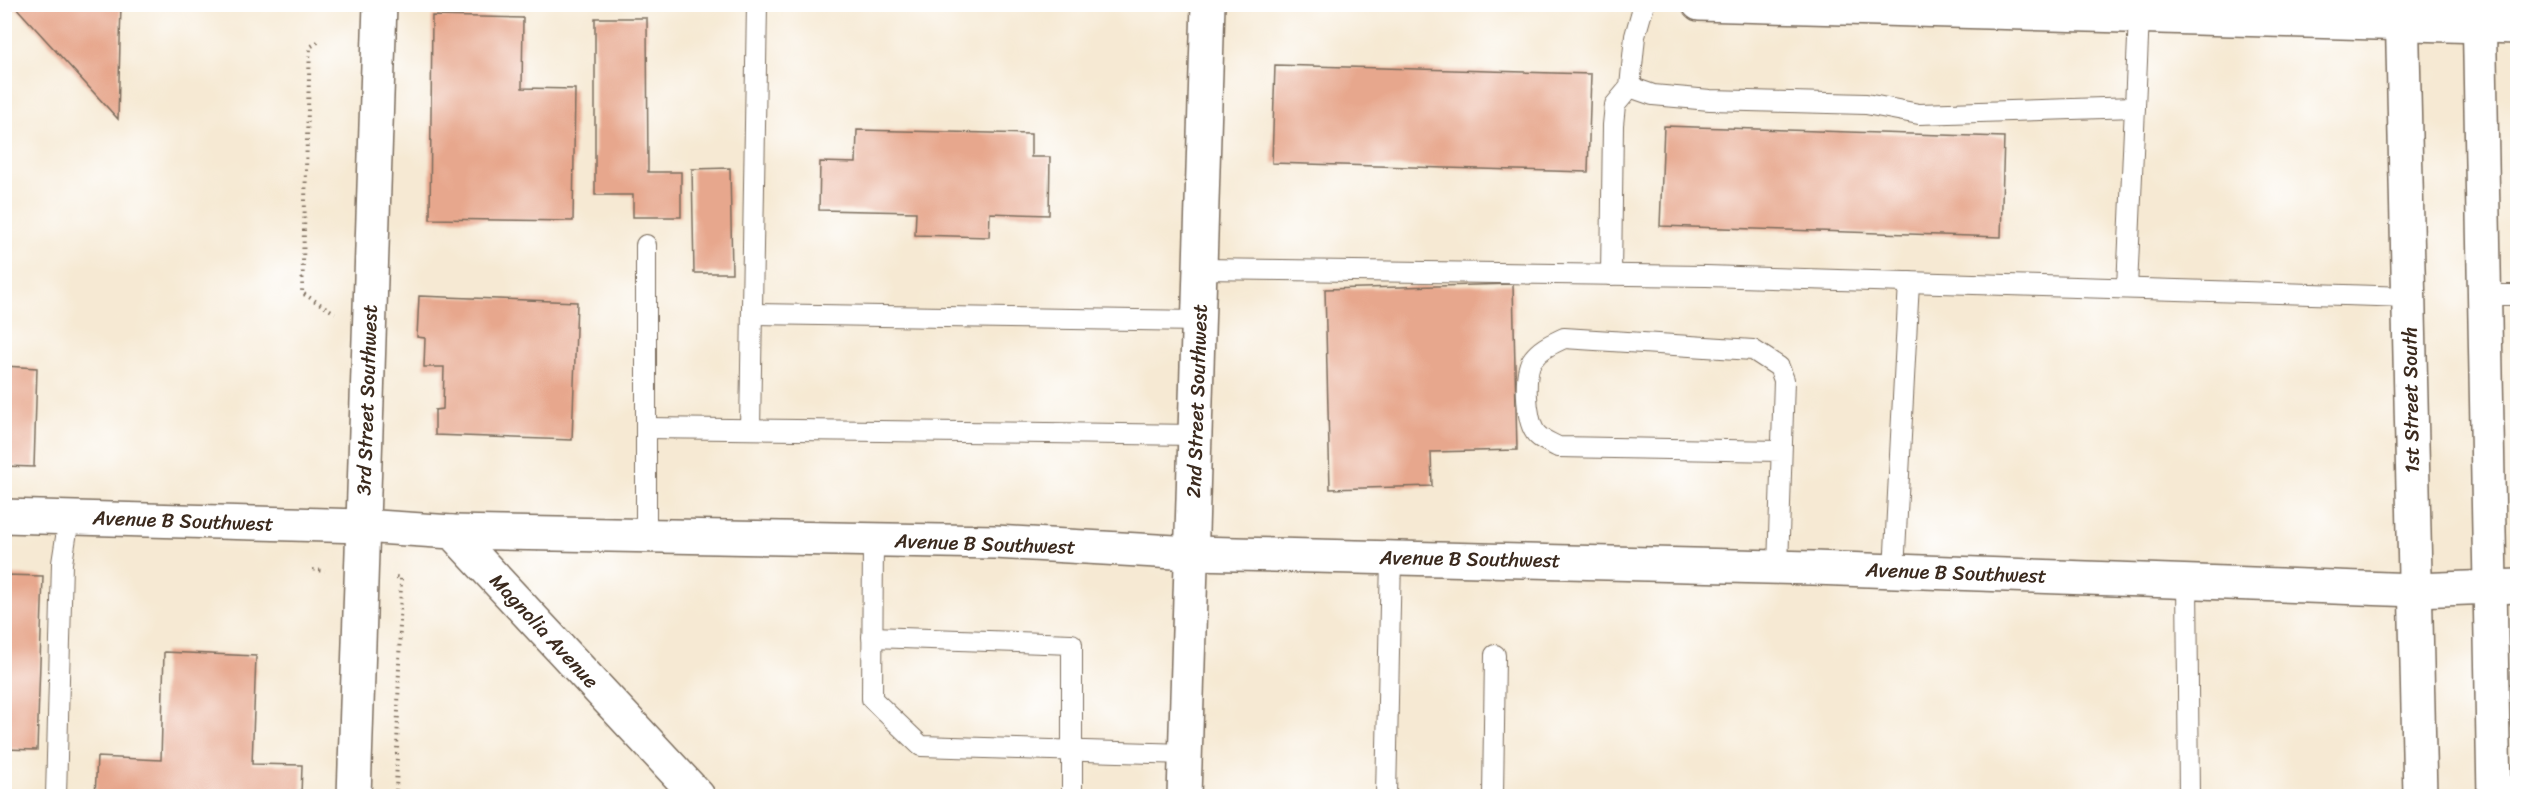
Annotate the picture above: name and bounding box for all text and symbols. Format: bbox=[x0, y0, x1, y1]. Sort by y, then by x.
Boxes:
street label: 2nd Street Southwest bbox=[1176, 303, 1218, 499]
street label: 3rd Street Southwest bbox=[346, 304, 388, 496]
street label: 1st Street South bbox=[2392, 326, 2430, 474]
street label: Avenue B Southwest bbox=[91, 500, 274, 542]
street label: Avenue B Southwest bbox=[893, 523, 1076, 565]
street label: Avenue B Southwest bbox=[1378, 540, 1561, 578]
street label: Avenue B Southwest bbox=[1864, 552, 2047, 594]
street label: Magnolia Avenue bbox=[481, 565, 607, 697]

